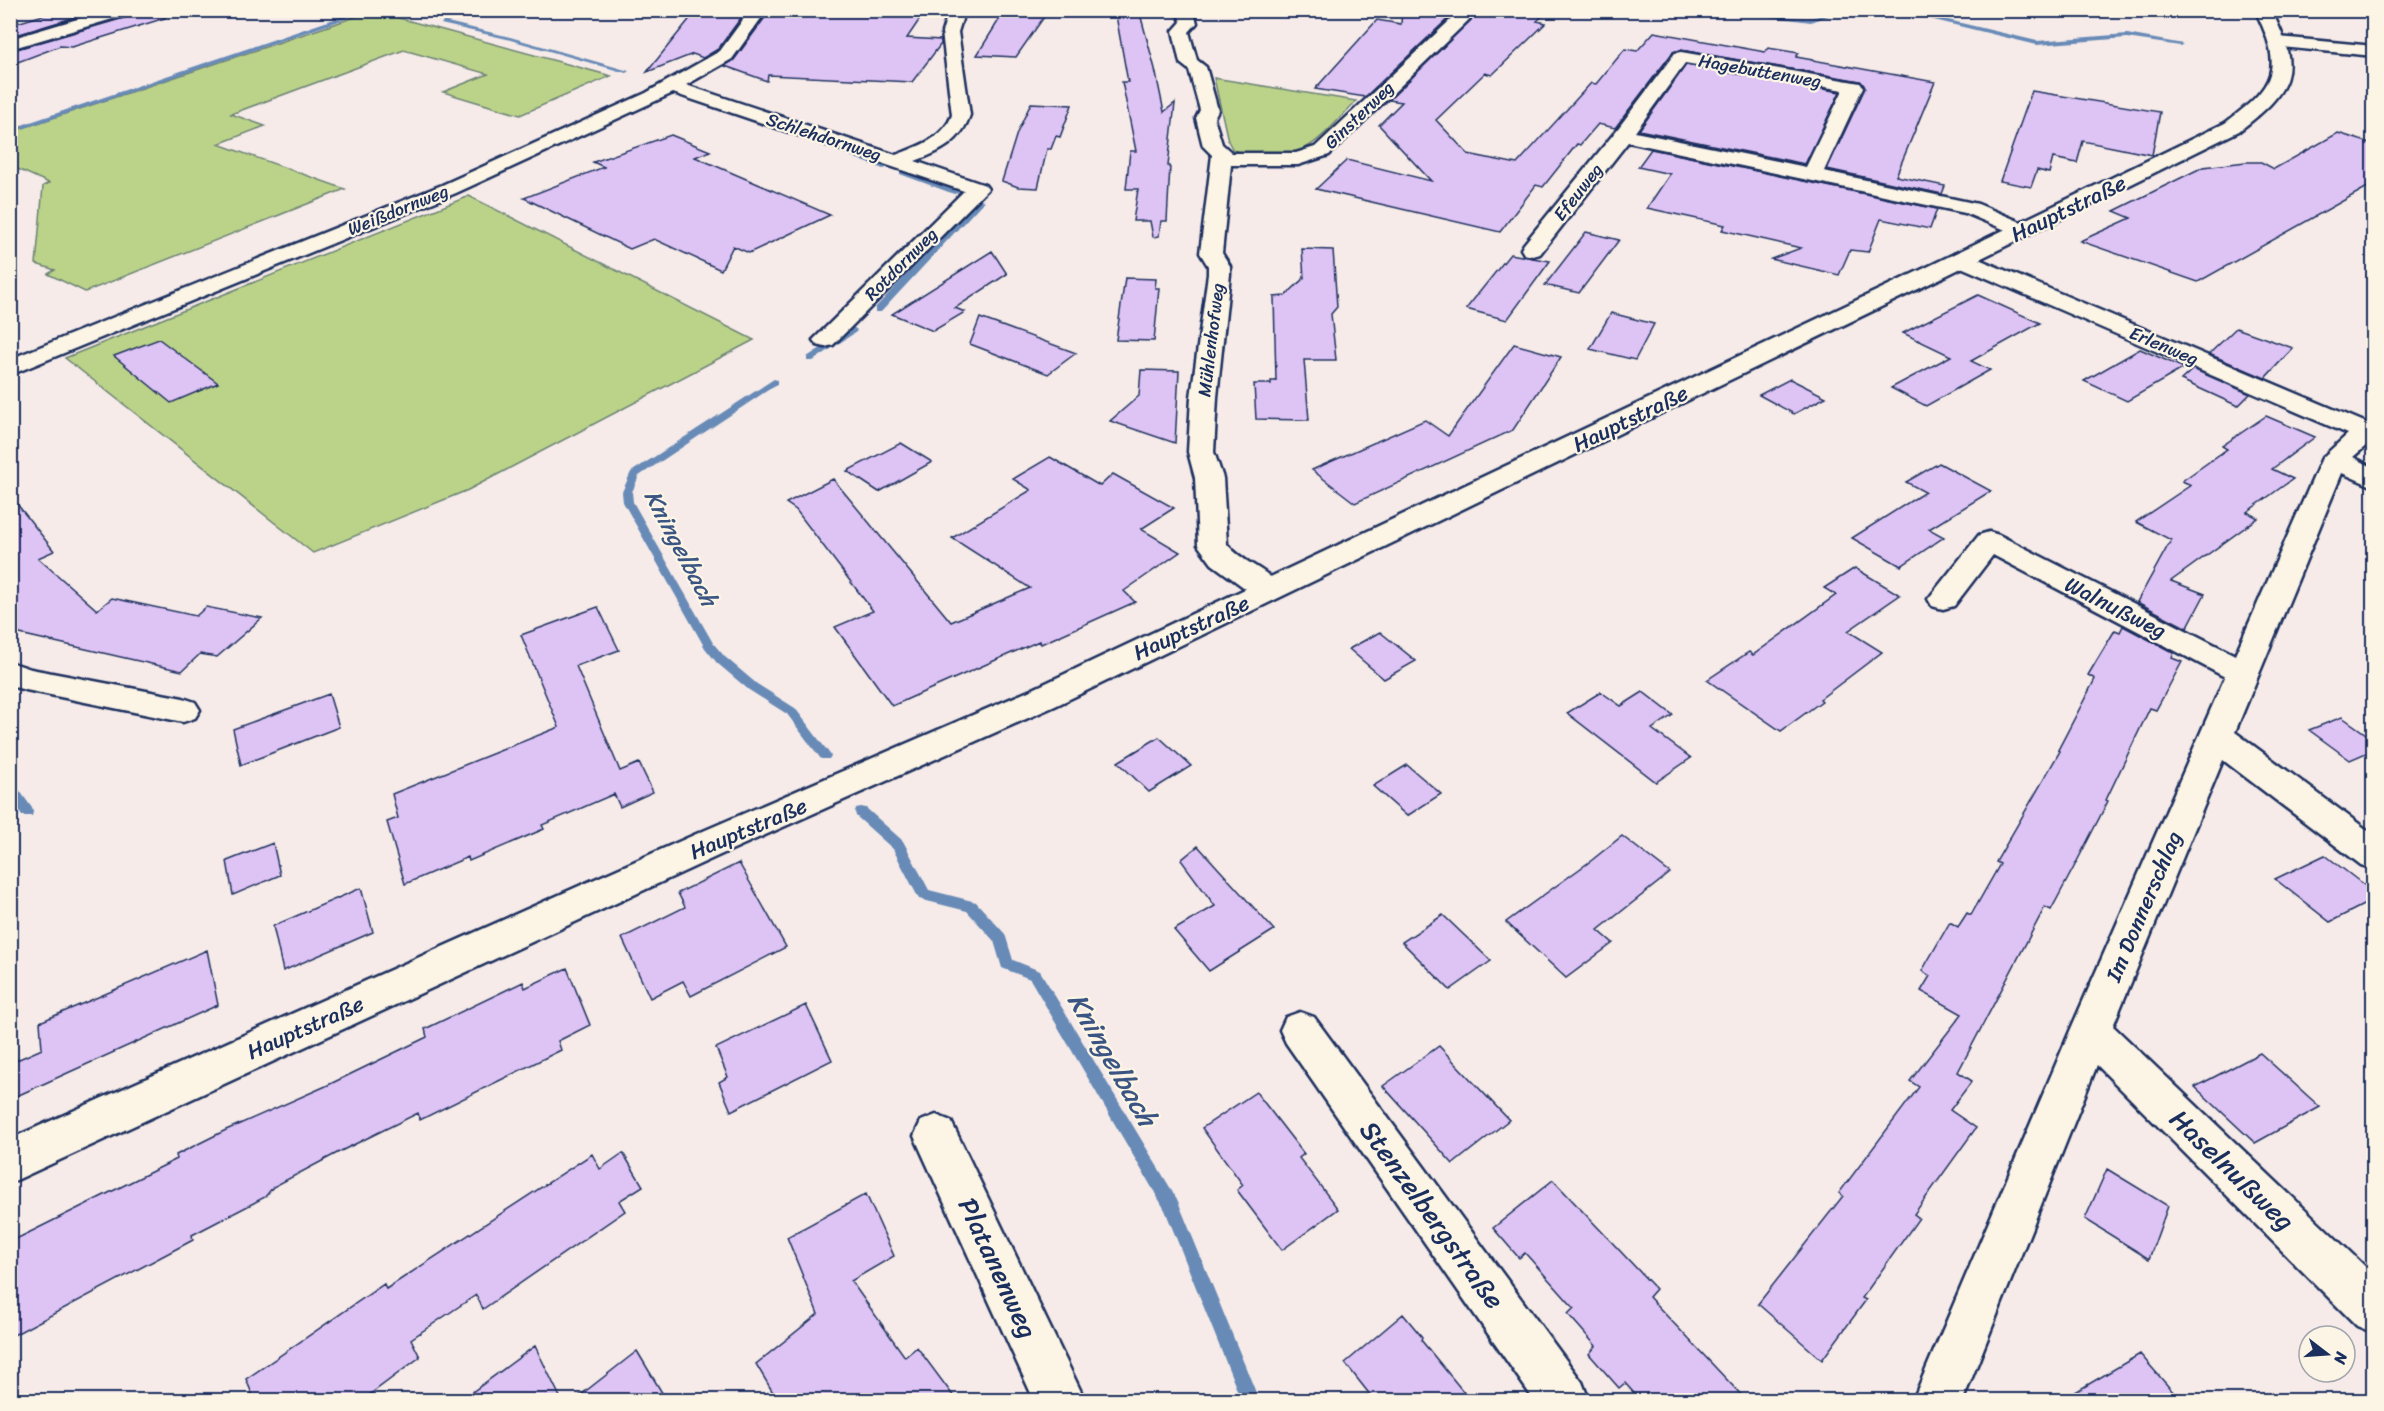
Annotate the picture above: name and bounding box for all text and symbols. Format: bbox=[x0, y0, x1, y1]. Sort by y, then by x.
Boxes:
street label: Hagebuttenweg bbox=[1696, 44, 1824, 98]
street label: Ginsterweg bbox=[1316, 73, 1402, 157]
street label: Schlehdornweg bbox=[762, 103, 886, 171]
street label: Efeuweg bbox=[1545, 156, 1611, 228]
street label: Hauptstraße bbox=[2004, 164, 2133, 253]
street label: Weißdornweg bbox=[342, 175, 454, 245]
street label: Rotdornweg bbox=[857, 220, 945, 308]
street label: Mühlenhofweg bbox=[1188, 281, 1234, 399]
street label: Erlenweg bbox=[2124, 317, 2204, 375]
street label: Hauptstraße bbox=[1566, 374, 1695, 463]
water label: Kningelbach bbox=[632, 482, 731, 616]
street label: Walnußweg bbox=[2058, 565, 2174, 650]
street label: Hauptstraße bbox=[1126, 583, 1256, 672]
street label: Hauptstraße bbox=[683, 786, 813, 871]
street label: Im Donnerschlag bbox=[2094, 825, 2193, 989]
water label: Kningelbach bbox=[1054, 982, 1172, 1138]
street label: Hauptstraße bbox=[240, 984, 370, 1071]
street label: Haselnußweg bbox=[2158, 1097, 2306, 1243]
street label: Stenzelbergstraße bbox=[1347, 1110, 1517, 1320]
street label: Platanenweg bbox=[944, 1189, 1052, 1347]
north arrow bbox=[2297, 1324, 2357, 1384]
text: N bbox=[2325, 1348, 2357, 1369]

